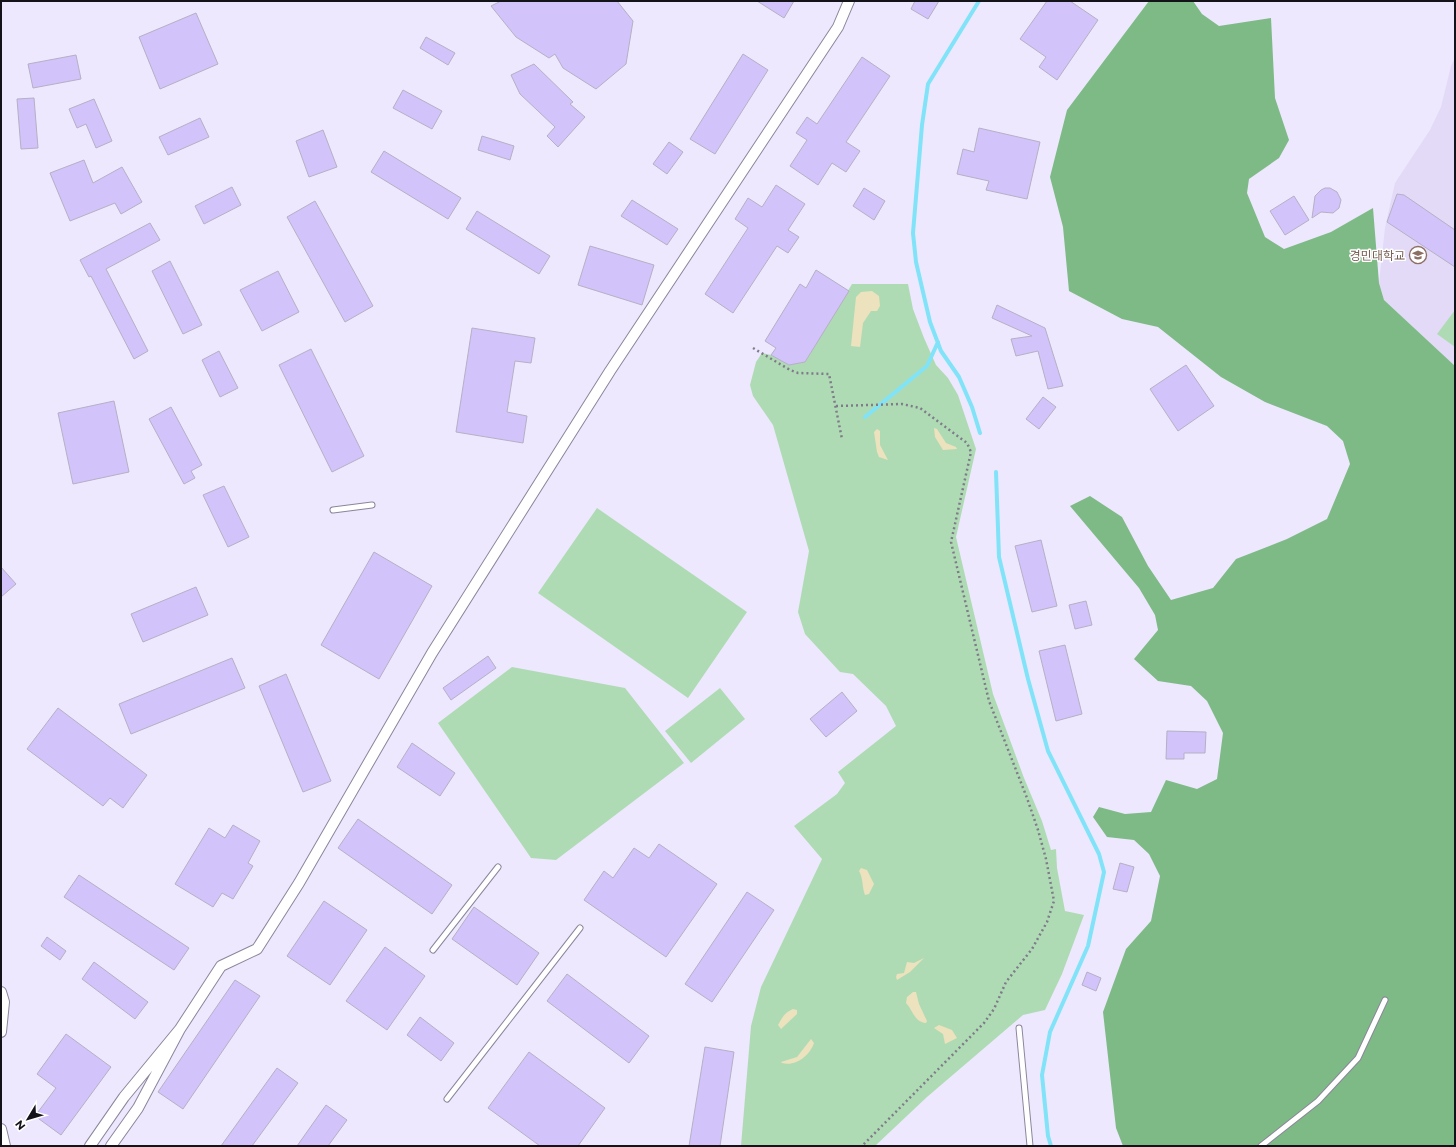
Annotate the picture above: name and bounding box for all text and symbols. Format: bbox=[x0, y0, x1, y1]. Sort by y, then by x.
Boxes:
school or university icon: 경민대학교 bbox=[1408, 245, 1428, 265]
place label: 경민대학교 bbox=[1350, 248, 1405, 263]
north arrow bbox=[8, 1099, 48, 1139]
text: N bbox=[12, 1117, 28, 1133]

